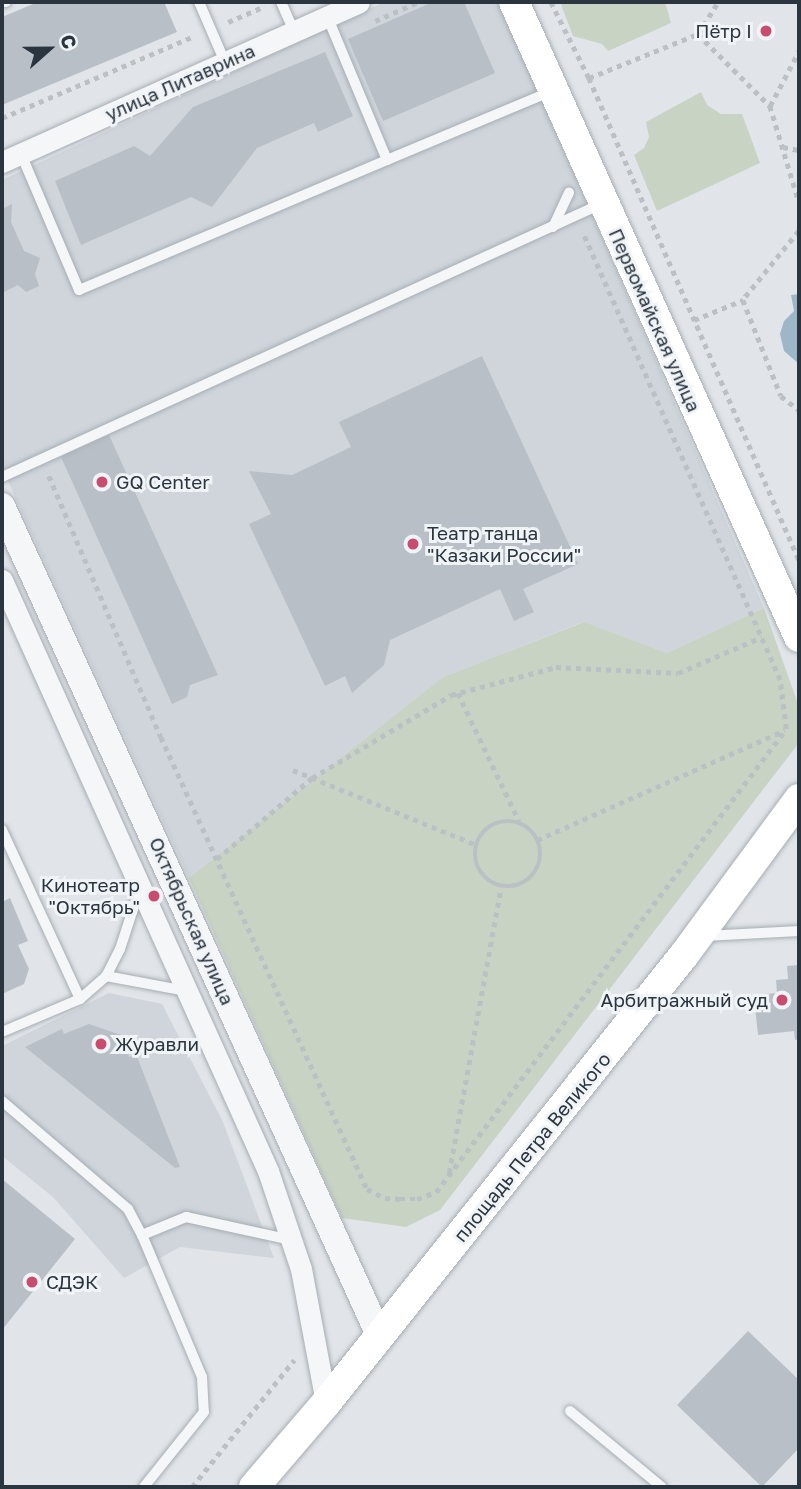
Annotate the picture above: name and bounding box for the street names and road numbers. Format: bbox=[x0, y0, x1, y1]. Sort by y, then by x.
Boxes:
street label: улица Литаврина bbox=[102, 39, 258, 125]
street label: Первомайская улица bbox=[604, 225, 706, 415]
street label: Октябрьская улица bbox=[145, 834, 239, 1008]
street label: площадь Петра Великого bbox=[449, 1048, 615, 1246]

